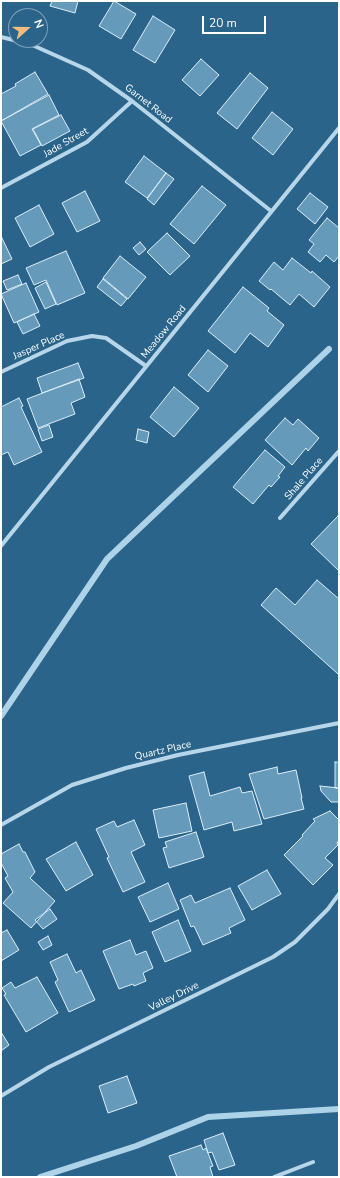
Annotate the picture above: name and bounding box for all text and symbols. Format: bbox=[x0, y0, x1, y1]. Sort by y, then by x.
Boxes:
north arrow bbox=[8, 8, 48, 48]
scale bar bbox=[204, 8, 268, 34]
text: 20 m bbox=[209, 15, 237, 31]
text: N bbox=[30, 17, 47, 30]
street label: Garnet Road bbox=[122, 82, 174, 126]
street label: Jade Street bbox=[42, 125, 90, 161]
street label: Meadow Road bbox=[139, 303, 189, 361]
street label: Jasper Place bbox=[11, 329, 67, 363]
street label: Shale Place bbox=[282, 455, 326, 503]
street label: Quartz Place bbox=[134, 739, 192, 763]
street label: Valley Drive bbox=[147, 980, 201, 1014]

